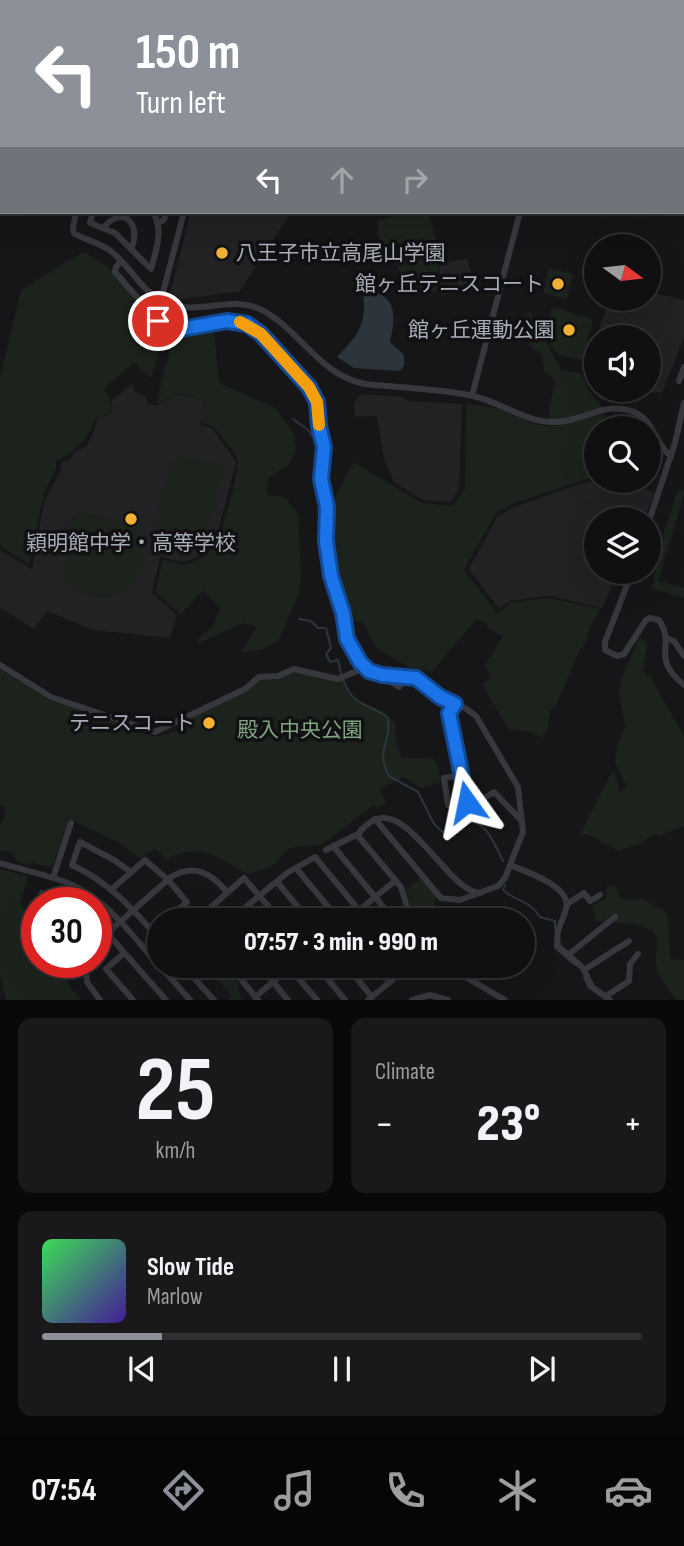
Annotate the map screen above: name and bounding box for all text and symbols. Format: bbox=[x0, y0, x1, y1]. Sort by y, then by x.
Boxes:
text: 150 m bbox=[136, 24, 240, 83]
icon: left bbox=[21, 28, 112, 119]
text: Turn left bbox=[136, 84, 226, 123]
icon: left bbox=[250, 161, 288, 199]
icon: ahead bbox=[323, 161, 361, 199]
icon: right bbox=[396, 161, 434, 199]
north arrow bbox=[584, 234, 662, 312]
map controls bbox=[584, 234, 661, 584]
place label: 八王子市立高尾山学園 bbox=[236, 241, 446, 266]
marker: 八王子市立高尾山学園 bbox=[214, 245, 230, 261]
place label: 館ヶ丘テニスコート bbox=[355, 272, 544, 297]
marker: 館ヶ丘テニスコート bbox=[550, 276, 566, 292]
pin bbox=[128, 291, 188, 351]
icon: arrive bbox=[139, 302, 177, 340]
place label: 館ヶ丘運動公園 bbox=[408, 318, 555, 343]
marker: 館ヶ丘運動公園 bbox=[561, 322, 577, 338]
button: sound bbox=[584, 325, 661, 402]
button: search bbox=[584, 416, 661, 493]
button: layers bbox=[584, 507, 661, 584]
marker: 穎明館中学・高等学校 bbox=[123, 511, 139, 527]
place label: 穎明館中学・高等学校 bbox=[26, 531, 236, 556]
place label: テニスコート bbox=[69, 711, 195, 736]
marker: テニスコート bbox=[201, 715, 217, 731]
park label: 殿入中央公園 bbox=[237, 718, 363, 743]
position arrow bbox=[430, 765, 504, 839]
speed limit sign: 30 bbox=[21, 887, 112, 978]
text: 07:57 · 3 min · 990 m bbox=[244, 927, 438, 958]
text: 25 bbox=[136, 1037, 215, 1146]
text: Climate bbox=[375, 1058, 435, 1086]
text: 23° bbox=[476, 1093, 541, 1156]
text: − bbox=[375, 1102, 394, 1147]
text: + bbox=[623, 1102, 642, 1147]
text: km/h bbox=[156, 1137, 195, 1165]
text: Slow Tide bbox=[147, 1252, 234, 1283]
text: Marlow bbox=[147, 1283, 203, 1311]
icon: previous bbox=[123, 1350, 161, 1388]
icon: pause bbox=[323, 1350, 361, 1388]
icon: next bbox=[523, 1350, 561, 1388]
icon: directions bbox=[159, 1466, 208, 1515]
icon: music bbox=[270, 1466, 319, 1515]
icon: phone bbox=[381, 1466, 430, 1515]
icon: climate bbox=[493, 1466, 542, 1515]
icon: car bbox=[604, 1466, 653, 1515]
text: 07:54 bbox=[31, 1471, 96, 1510]

